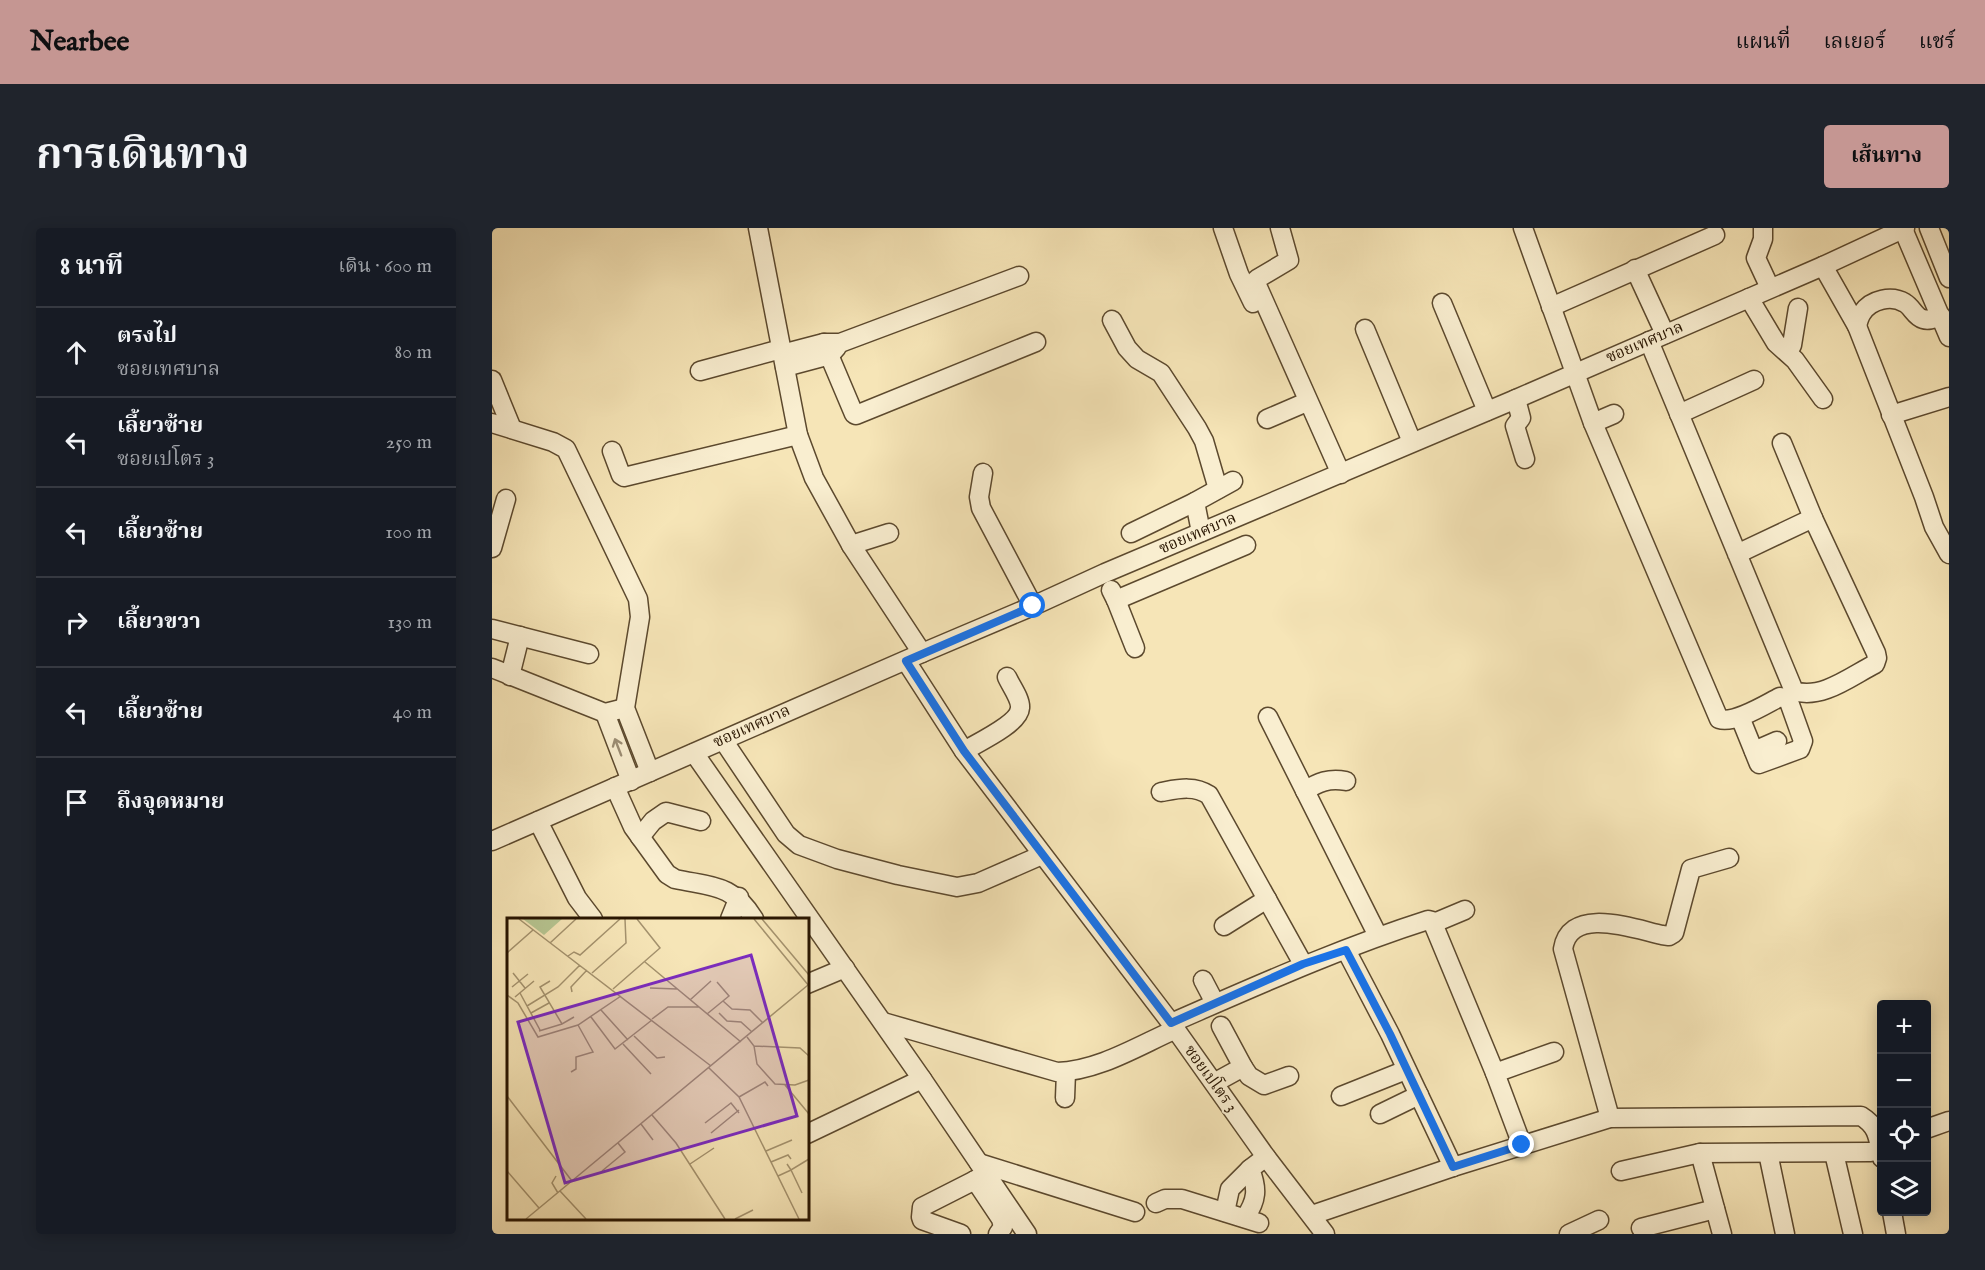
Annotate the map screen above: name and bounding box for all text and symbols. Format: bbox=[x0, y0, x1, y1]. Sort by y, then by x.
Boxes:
text: Nearbee bbox=[30, 25, 129, 60]
text: แผนที่ bbox=[1736, 29, 1791, 56]
text: เลเยอร์ bbox=[1824, 29, 1886, 56]
text: แชร์ bbox=[1919, 29, 1955, 56]
button: เส้นทาง bbox=[1824, 125, 1949, 188]
text: การเดินทาง bbox=[36, 130, 249, 183]
text: 8 นาที bbox=[60, 250, 123, 283]
text: เดิน · 600 m bbox=[338, 254, 432, 279]
street label: ซอยเทศบาล bbox=[1603, 318, 1687, 368]
text: ตรงไป bbox=[117, 322, 177, 350]
icon: ahead bbox=[60, 336, 93, 369]
text: 80 m bbox=[395, 340, 432, 365]
text: ซอยเทศบาล bbox=[117, 357, 220, 382]
text: เลี้ยวซ้าย bbox=[117, 412, 203, 440]
icon: left bbox=[60, 426, 93, 459]
text: 250 m bbox=[386, 430, 432, 455]
text: ซอยเปโตร 3 bbox=[117, 447, 214, 472]
street label: ซอยเทศบาล bbox=[1156, 509, 1240, 559]
icon: left bbox=[60, 516, 93, 549]
text: เลี้ยวซ้าย bbox=[117, 518, 203, 546]
text: 100 m bbox=[385, 520, 432, 545]
route start bbox=[1019, 592, 1045, 618]
icon: right bbox=[60, 606, 93, 639]
text: เลี้ยวขวา bbox=[117, 608, 201, 636]
text: 130 m bbox=[387, 610, 432, 635]
icon: left bbox=[60, 696, 93, 729]
text: เลี้ยวซ้าย bbox=[117, 698, 203, 726]
text: 40 m bbox=[393, 700, 432, 725]
street label: ซอยเทศบาล bbox=[710, 701, 794, 753]
one-way arrow bbox=[612, 738, 623, 756]
icon: arrive bbox=[60, 786, 93, 819]
text: ถึงจุดหมาย bbox=[117, 788, 224, 816]
inset map bbox=[507, 918, 808, 1219]
map controls bbox=[1877, 1000, 1931, 1216]
button: + bbox=[1877, 1000, 1931, 1054]
street label: ซอยเปโตร 3 bbox=[1179, 1040, 1243, 1116]
button: − bbox=[1877, 1054, 1931, 1108]
button: locate bbox=[1877, 1108, 1931, 1162]
route end bbox=[1508, 1131, 1534, 1157]
button: layers bbox=[1877, 1162, 1931, 1216]

